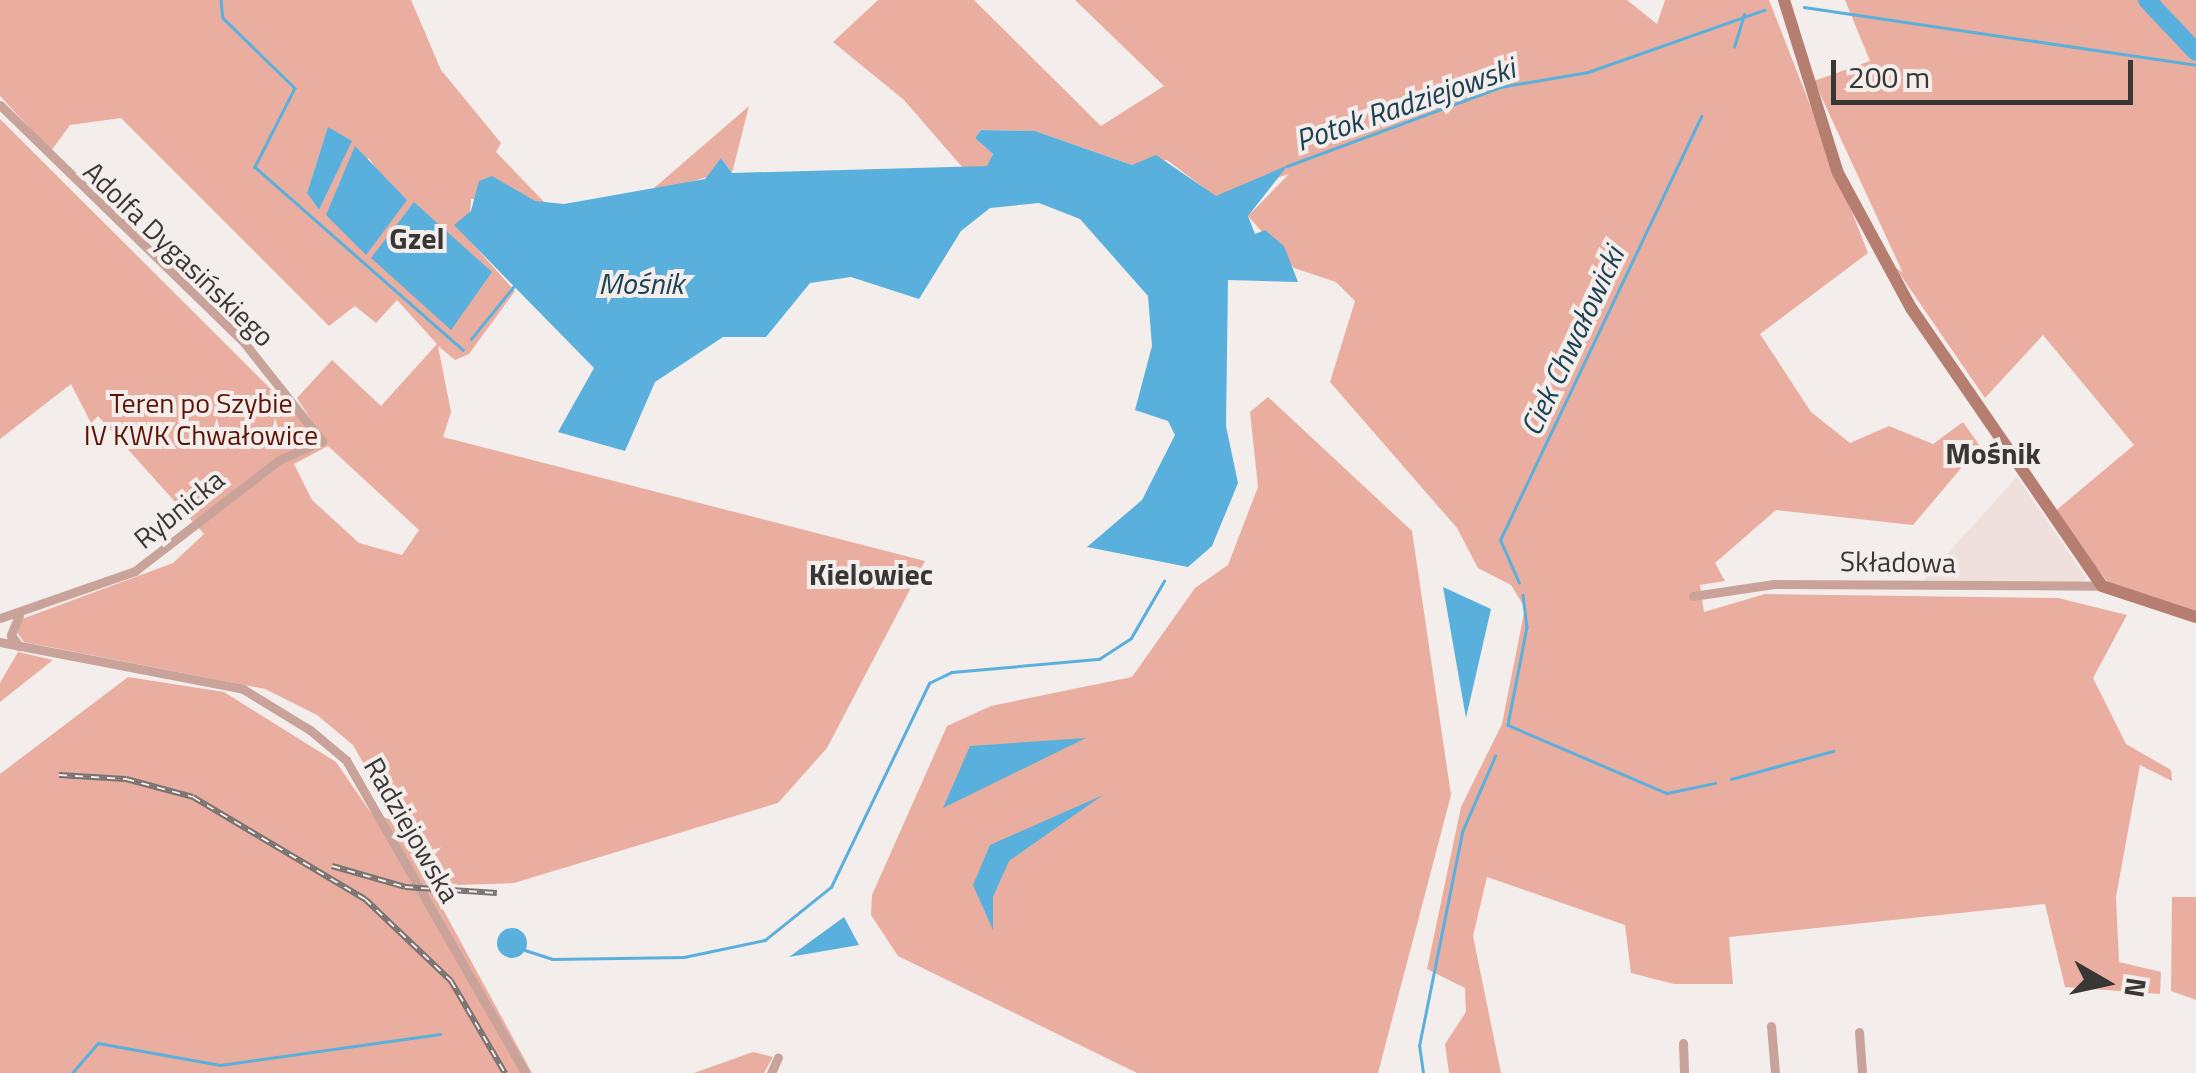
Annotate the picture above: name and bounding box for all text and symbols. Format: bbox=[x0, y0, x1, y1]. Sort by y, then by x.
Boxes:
scale bar bbox=[1836, 40, 2138, 102]
water label: Potok Radziejowski bbox=[1291, 50, 1519, 158]
text: 200 m bbox=[1848, 54, 1930, 100]
street label: Adolfa Dygasińskiego bbox=[77, 154, 281, 354]
district label: Gzel bbox=[389, 220, 445, 256]
water label: Ciek Chwałowicki bbox=[1513, 241, 1631, 441]
water label: Mośnik bbox=[598, 265, 684, 301]
park label: Teren po Szybie IV KWK Chwałowice bbox=[84, 386, 318, 452]
district label: Mośnik bbox=[1945, 435, 2041, 471]
street label: Rybnicka bbox=[127, 463, 231, 555]
street label: Składowa bbox=[1840, 544, 1956, 580]
district label: Kielowiec bbox=[809, 556, 933, 592]
street label: Radziejowska bbox=[357, 752, 467, 908]
north arrow bbox=[2056, 933, 2156, 1033]
text: N bbox=[2113, 975, 2159, 1001]

